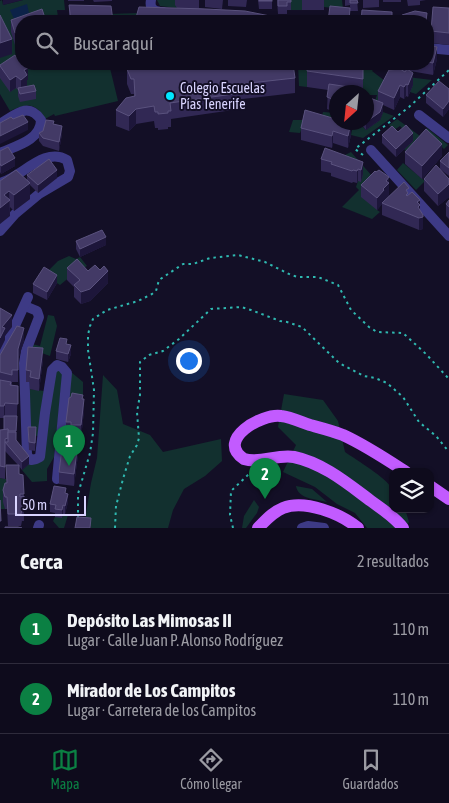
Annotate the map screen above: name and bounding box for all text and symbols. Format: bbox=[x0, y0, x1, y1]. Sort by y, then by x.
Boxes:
search box bbox=[15, 15, 434, 70]
icon: search bbox=[33, 29, 61, 57]
text: Buscar aquí bbox=[73, 32, 153, 54]
place label: Colegio Escuelas Pías Tenerife bbox=[180, 80, 265, 112]
north arrow bbox=[329, 85, 374, 130]
marker: Colegio Escuelas Pías Tenerife bbox=[164, 90, 176, 102]
your location bbox=[176, 348, 202, 374]
pin: 1 bbox=[53, 425, 85, 466]
pin: 2 bbox=[249, 458, 281, 499]
map controls bbox=[389, 468, 434, 513]
button: layers bbox=[389, 468, 434, 513]
scale bar bbox=[15, 493, 86, 516]
text: 50 m bbox=[22, 497, 47, 513]
text: Cerca bbox=[20, 549, 63, 573]
text: 2 resultados bbox=[357, 552, 429, 570]
text: Depósito Las Mimosas II bbox=[67, 609, 232, 631]
text: 1 bbox=[32, 620, 40, 638]
text: 110 m bbox=[393, 620, 429, 638]
text: Lugar · Calle Juan P. Alonso Rodríguez bbox=[67, 631, 283, 649]
text: Mirador de Los Campitos bbox=[67, 679, 236, 701]
text: 2 bbox=[32, 690, 40, 708]
text: 110 m bbox=[393, 690, 429, 708]
text: Lugar · Carretera de los Campitos bbox=[67, 701, 256, 719]
tab: Mapa bbox=[50, 746, 79, 792]
tab: Cómo llegar bbox=[180, 746, 242, 792]
tab: Guardados bbox=[342, 746, 399, 792]

